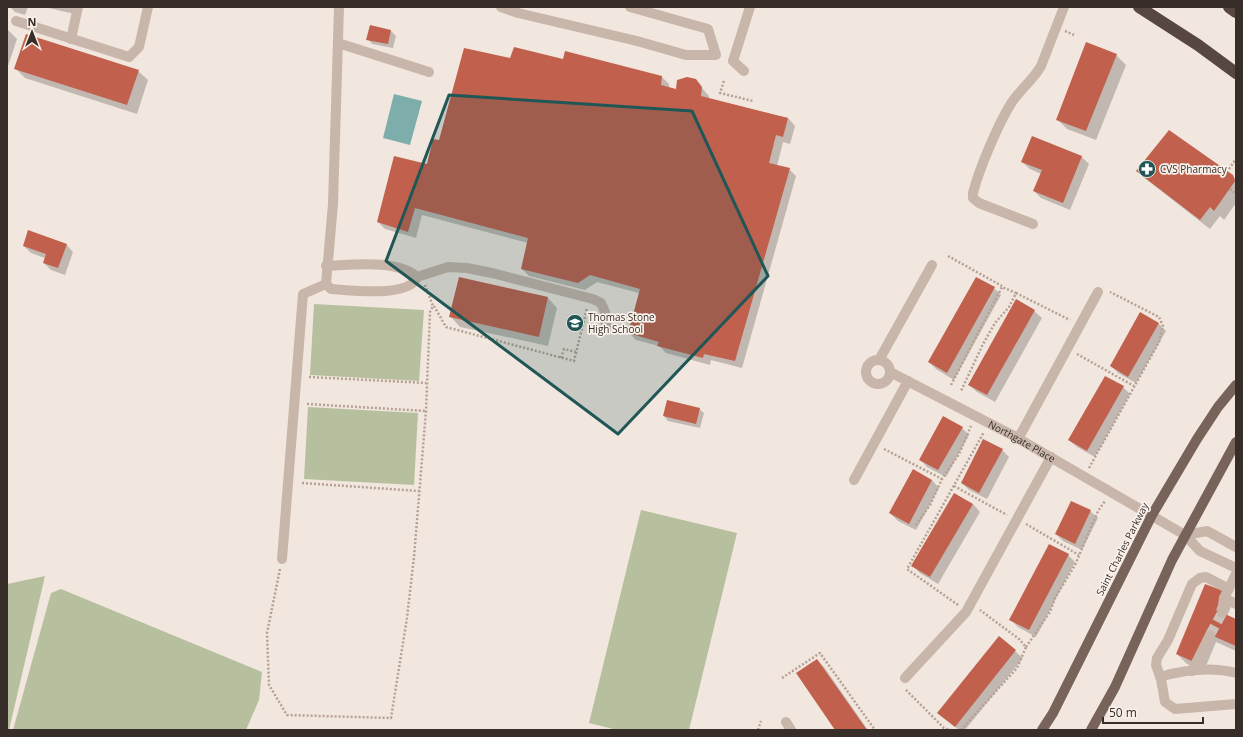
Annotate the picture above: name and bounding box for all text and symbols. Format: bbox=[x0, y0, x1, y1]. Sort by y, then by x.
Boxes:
north arrow bbox=[12, 12, 52, 52]
text: N bbox=[28, 14, 36, 29]
pharmacy icon: CVS Pharmacy bbox=[1137, 159, 1157, 179]
place label: CVS Pharmacy bbox=[1160, 162, 1228, 176]
place label: Thomas Stone High School bbox=[588, 310, 655, 336]
school or university icon: Thomas Stone High School bbox=[565, 313, 585, 333]
street label: Northgate Place bbox=[986, 417, 1058, 466]
street label: Saint Charles Parkway bbox=[1092, 499, 1152, 598]
scale bar bbox=[1103, 699, 1203, 725]
text: 50 m bbox=[1109, 704, 1137, 721]

